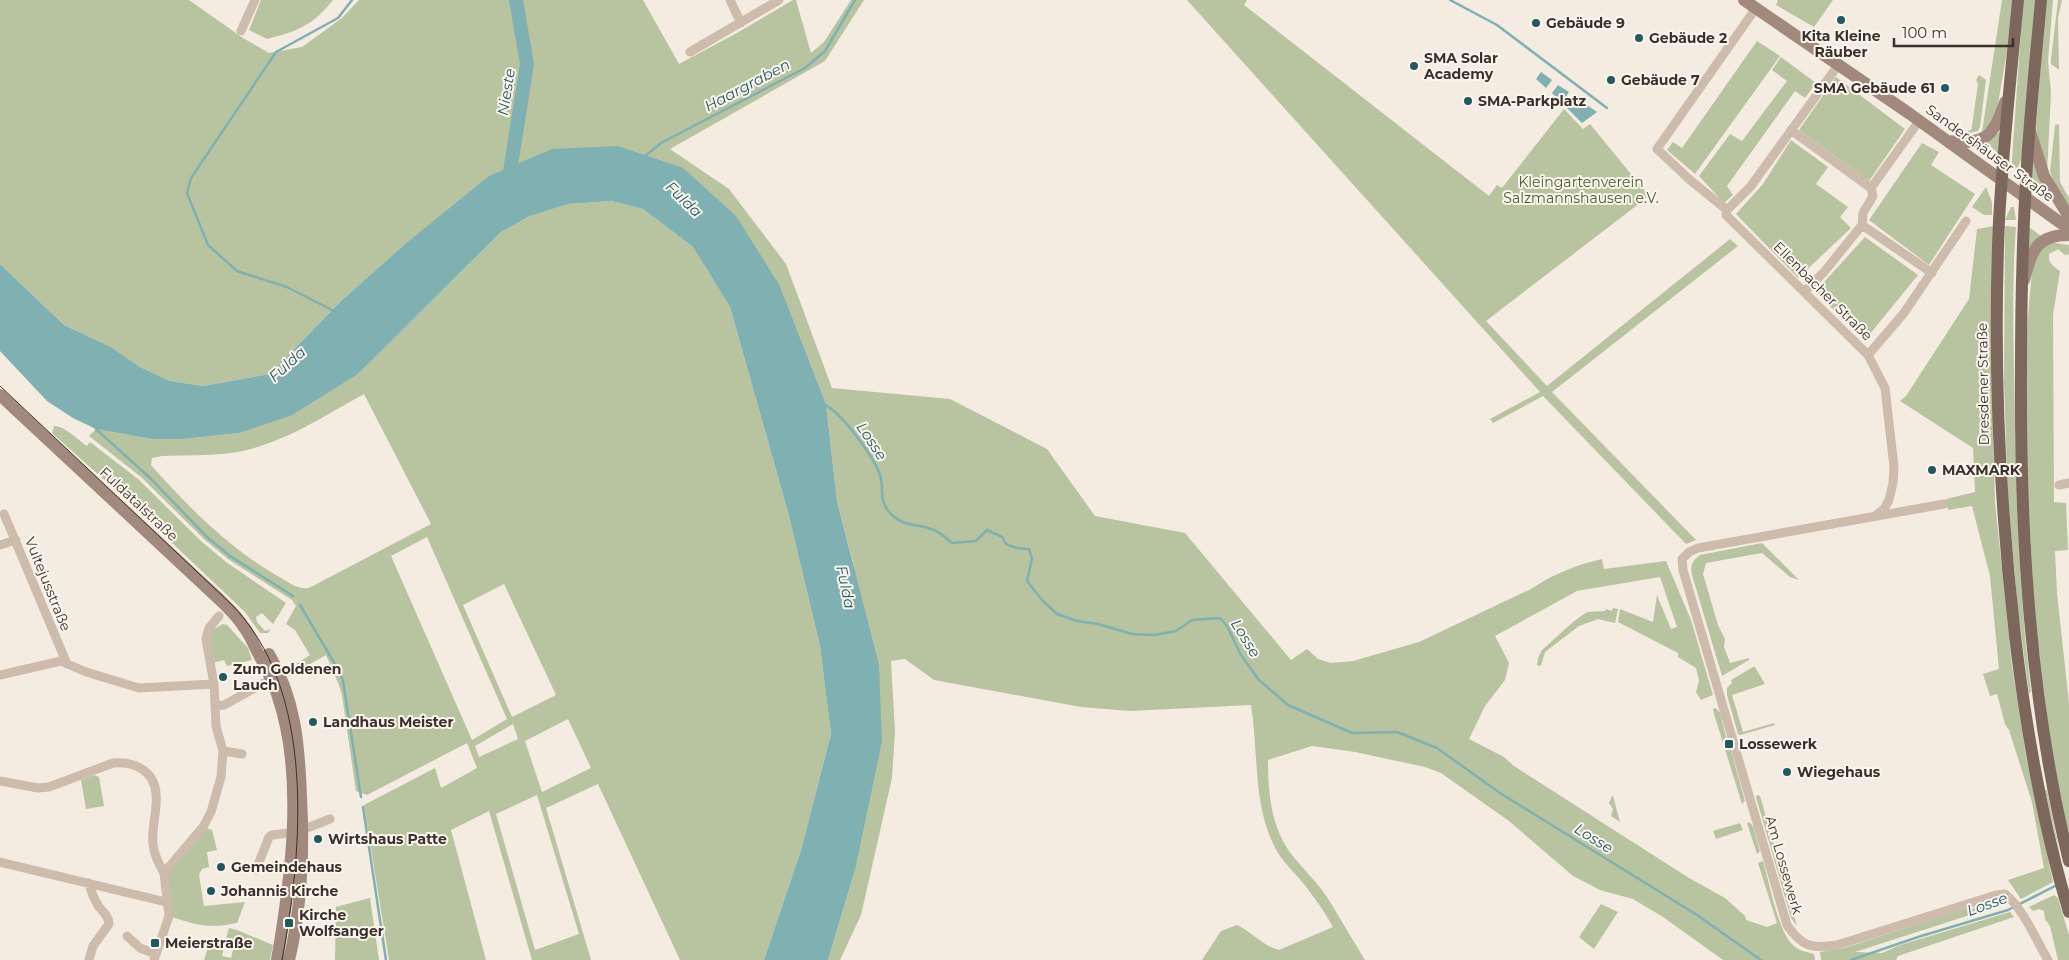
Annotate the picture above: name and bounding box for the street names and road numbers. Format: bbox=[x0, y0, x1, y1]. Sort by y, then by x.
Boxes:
street label: Sandershäuser Straße bbox=[1922, 101, 2058, 205]
street label: Ellenbacher Straße bbox=[1770, 238, 1876, 344]
street label: Dresdener Straße bbox=[1973, 322, 1993, 446]
street label: Fuldatalstraße bbox=[96, 463, 182, 545]
street label: Vultejusstraße bbox=[21, 534, 75, 634]
street label: Am Lossewerk bbox=[1761, 814, 1807, 917]

